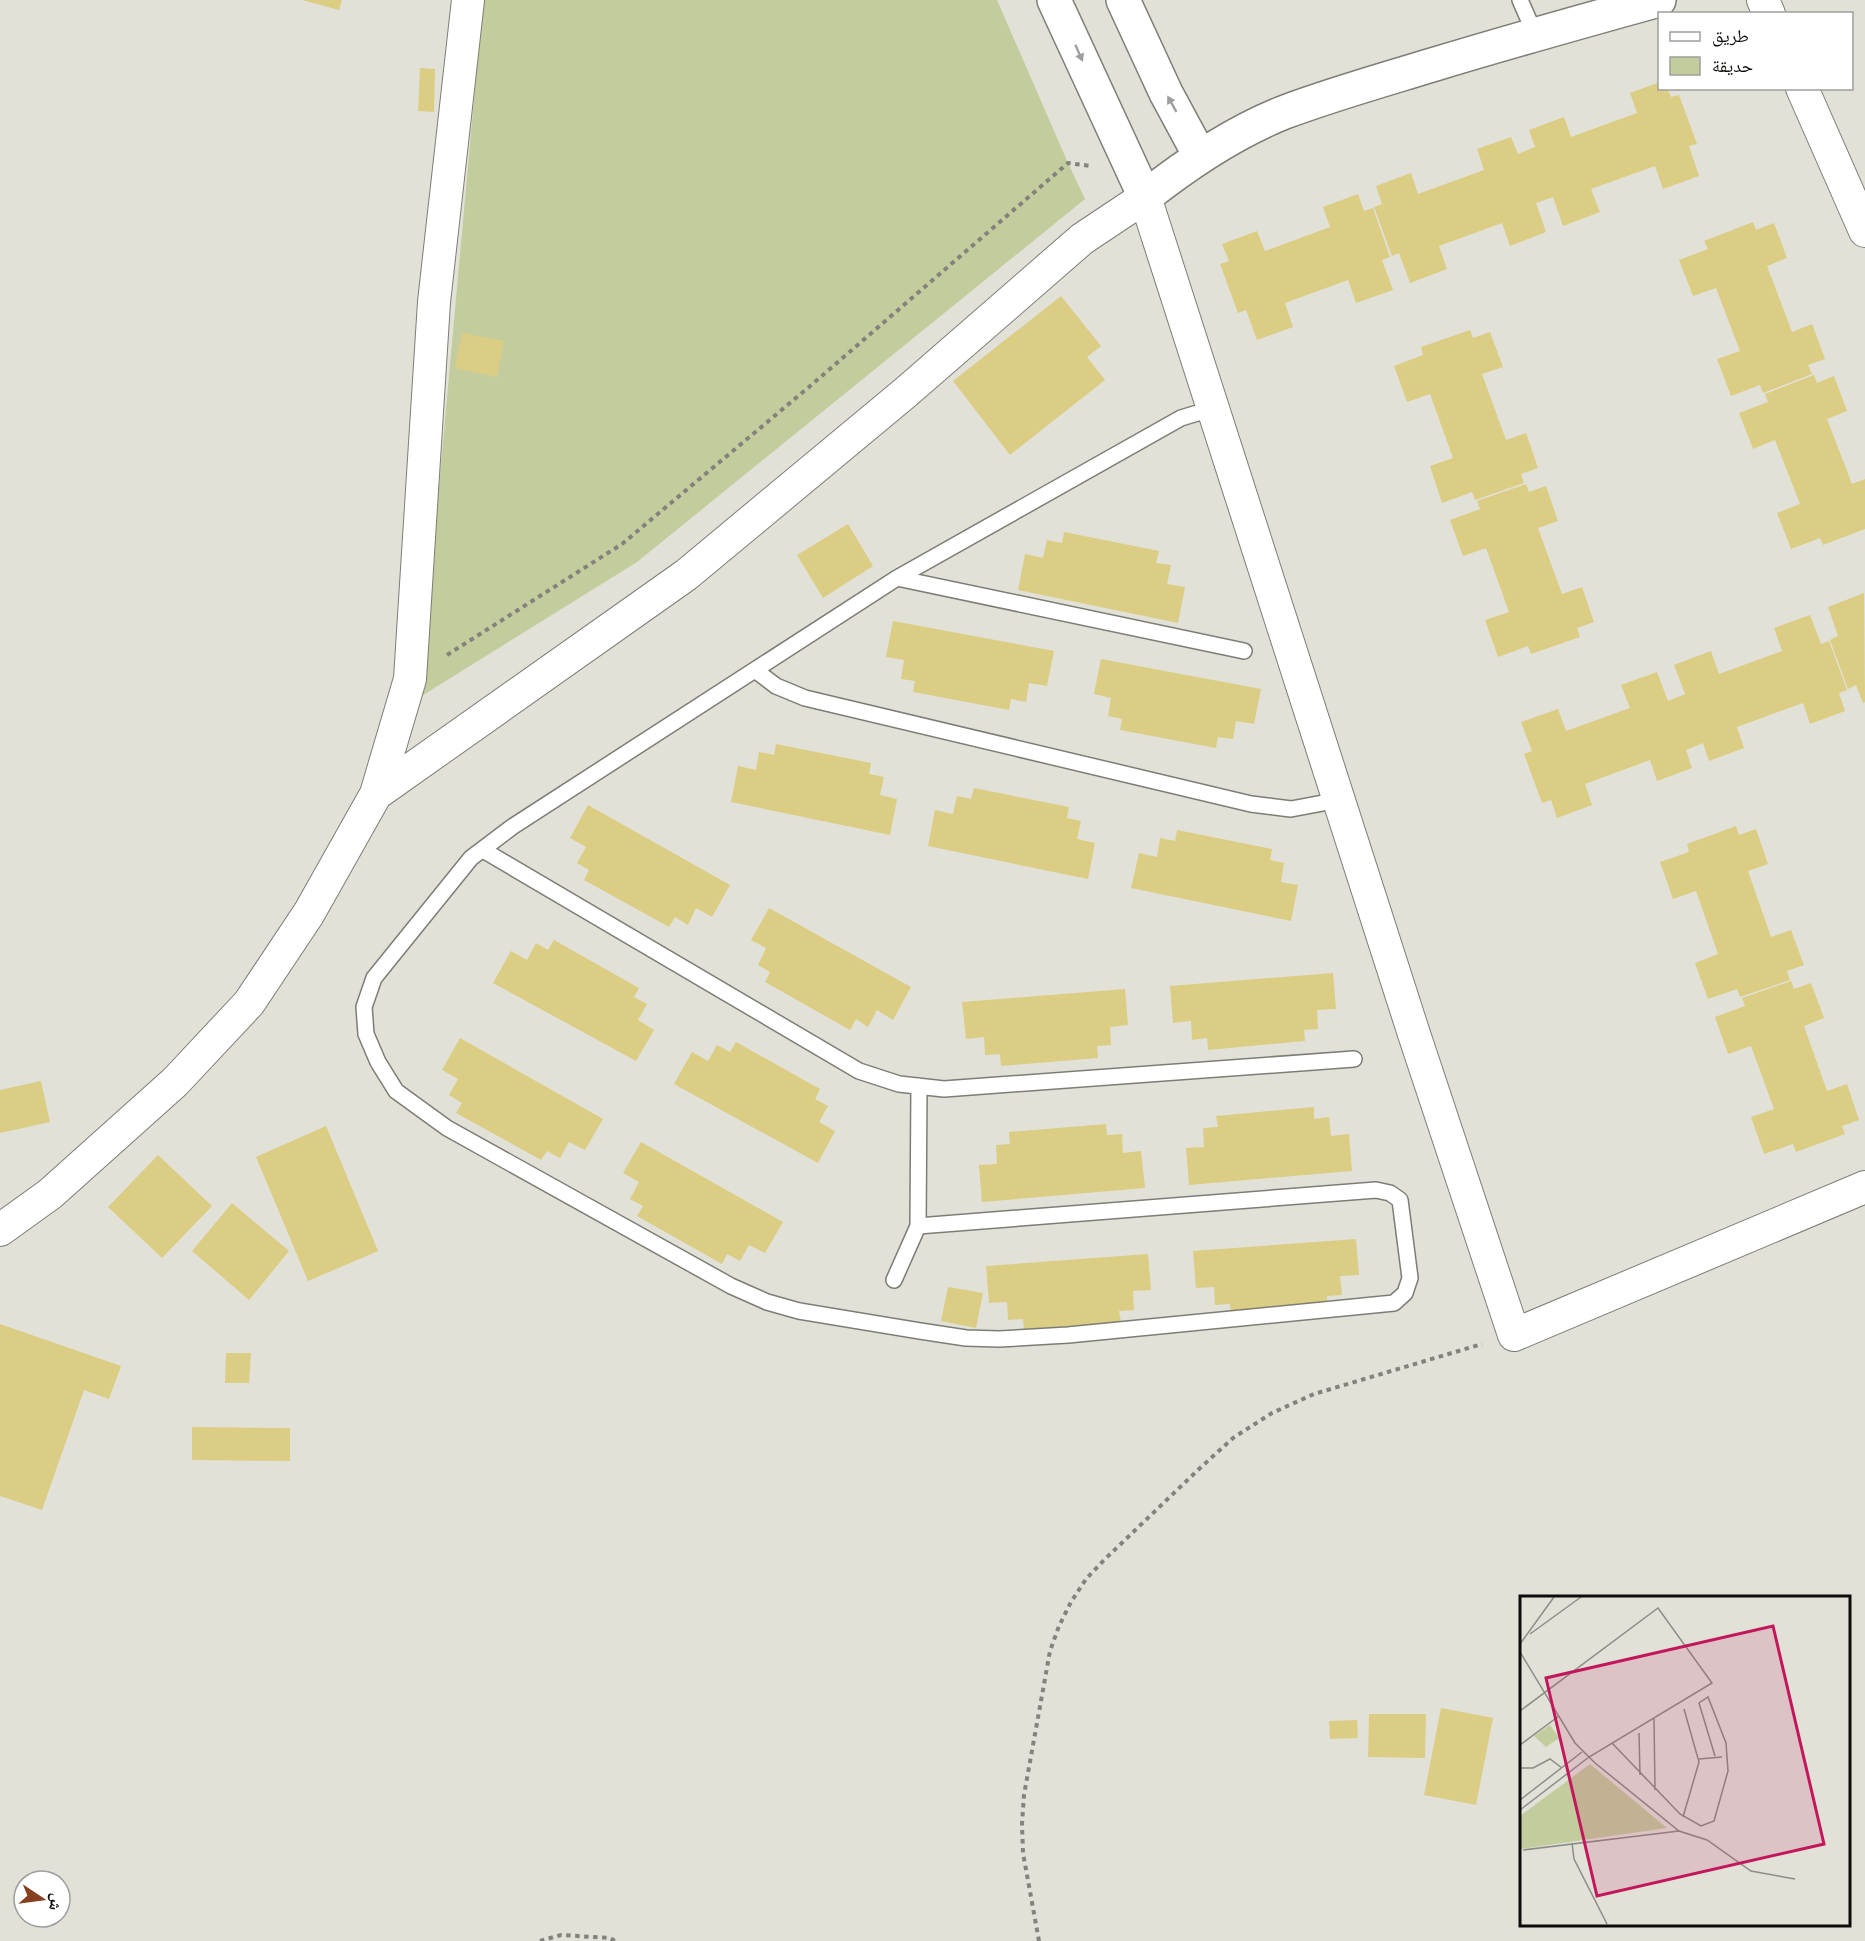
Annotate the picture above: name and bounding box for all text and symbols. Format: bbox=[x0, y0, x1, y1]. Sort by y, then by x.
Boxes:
legend bbox=[1658, 12, 1853, 90]
text: طريق bbox=[1712, 25, 1749, 47]
one-way arrow bbox=[1074, 45, 1083, 62]
text: حديقة bbox=[1712, 55, 1753, 77]
one-way arrow bbox=[1167, 96, 1177, 113]
inset map bbox=[1520, 1596, 1850, 1926]
north arrow bbox=[12, 1869, 72, 1929]
text: ش bbox=[44, 1892, 67, 1913]

